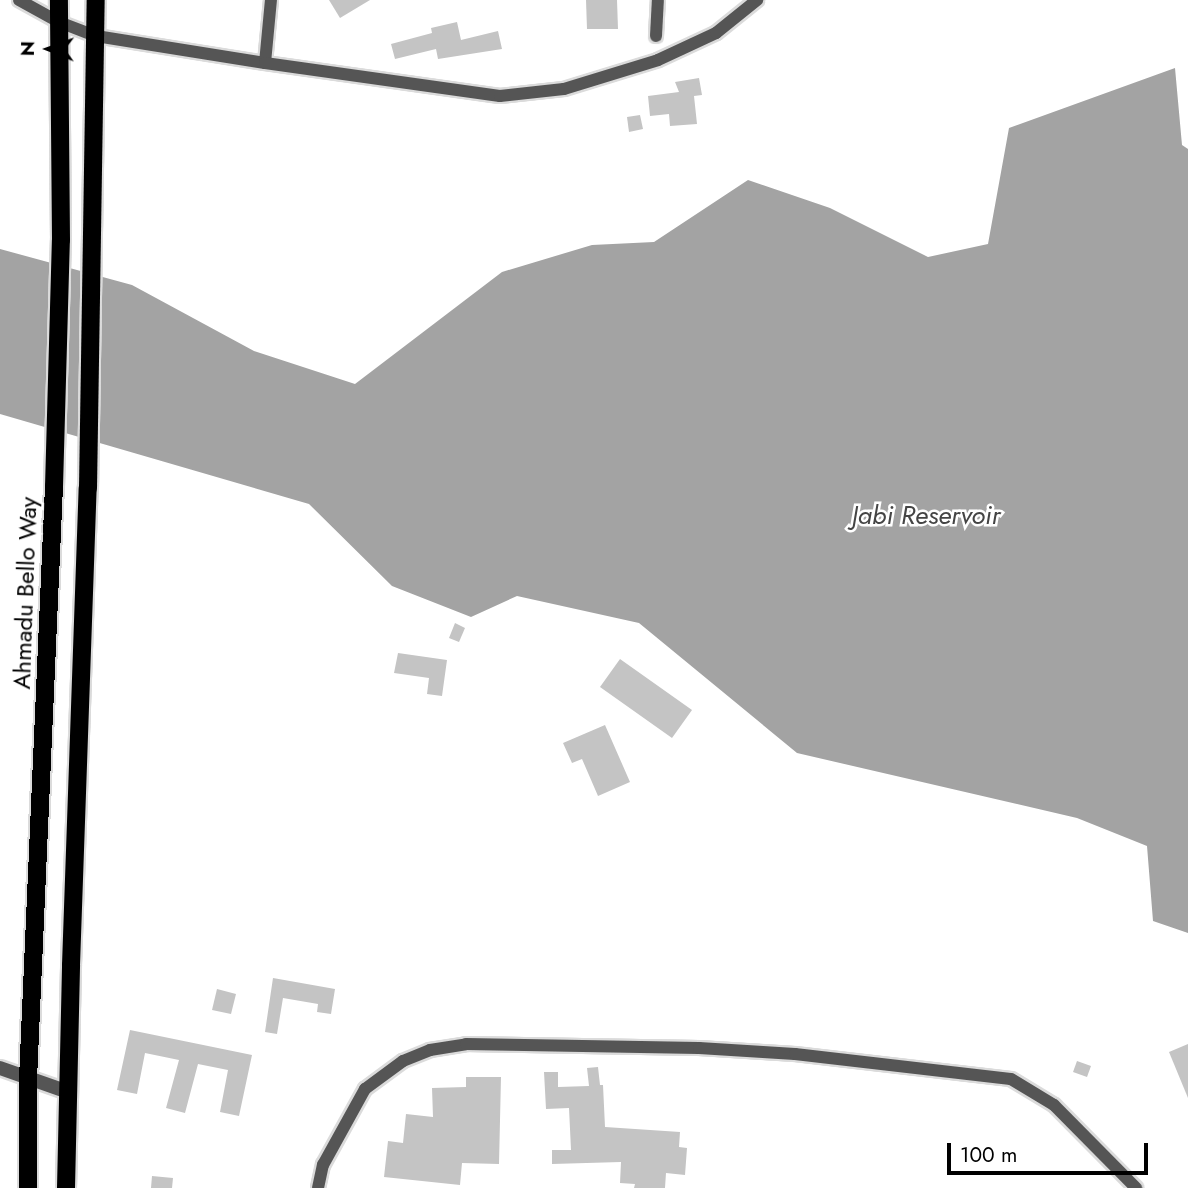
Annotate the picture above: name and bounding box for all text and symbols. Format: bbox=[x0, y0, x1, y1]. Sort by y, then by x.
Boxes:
north arrow bbox=[14, 14, 84, 84]
text: N bbox=[14, 41, 41, 56]
street label: Ahmadu Bello Way bbox=[7, 496, 43, 690]
water label: Jabi Reservoir bbox=[852, 500, 1000, 532]
scale bar bbox=[950, 1128, 1151, 1172]
text: 100 m bbox=[960, 1140, 1017, 1170]

